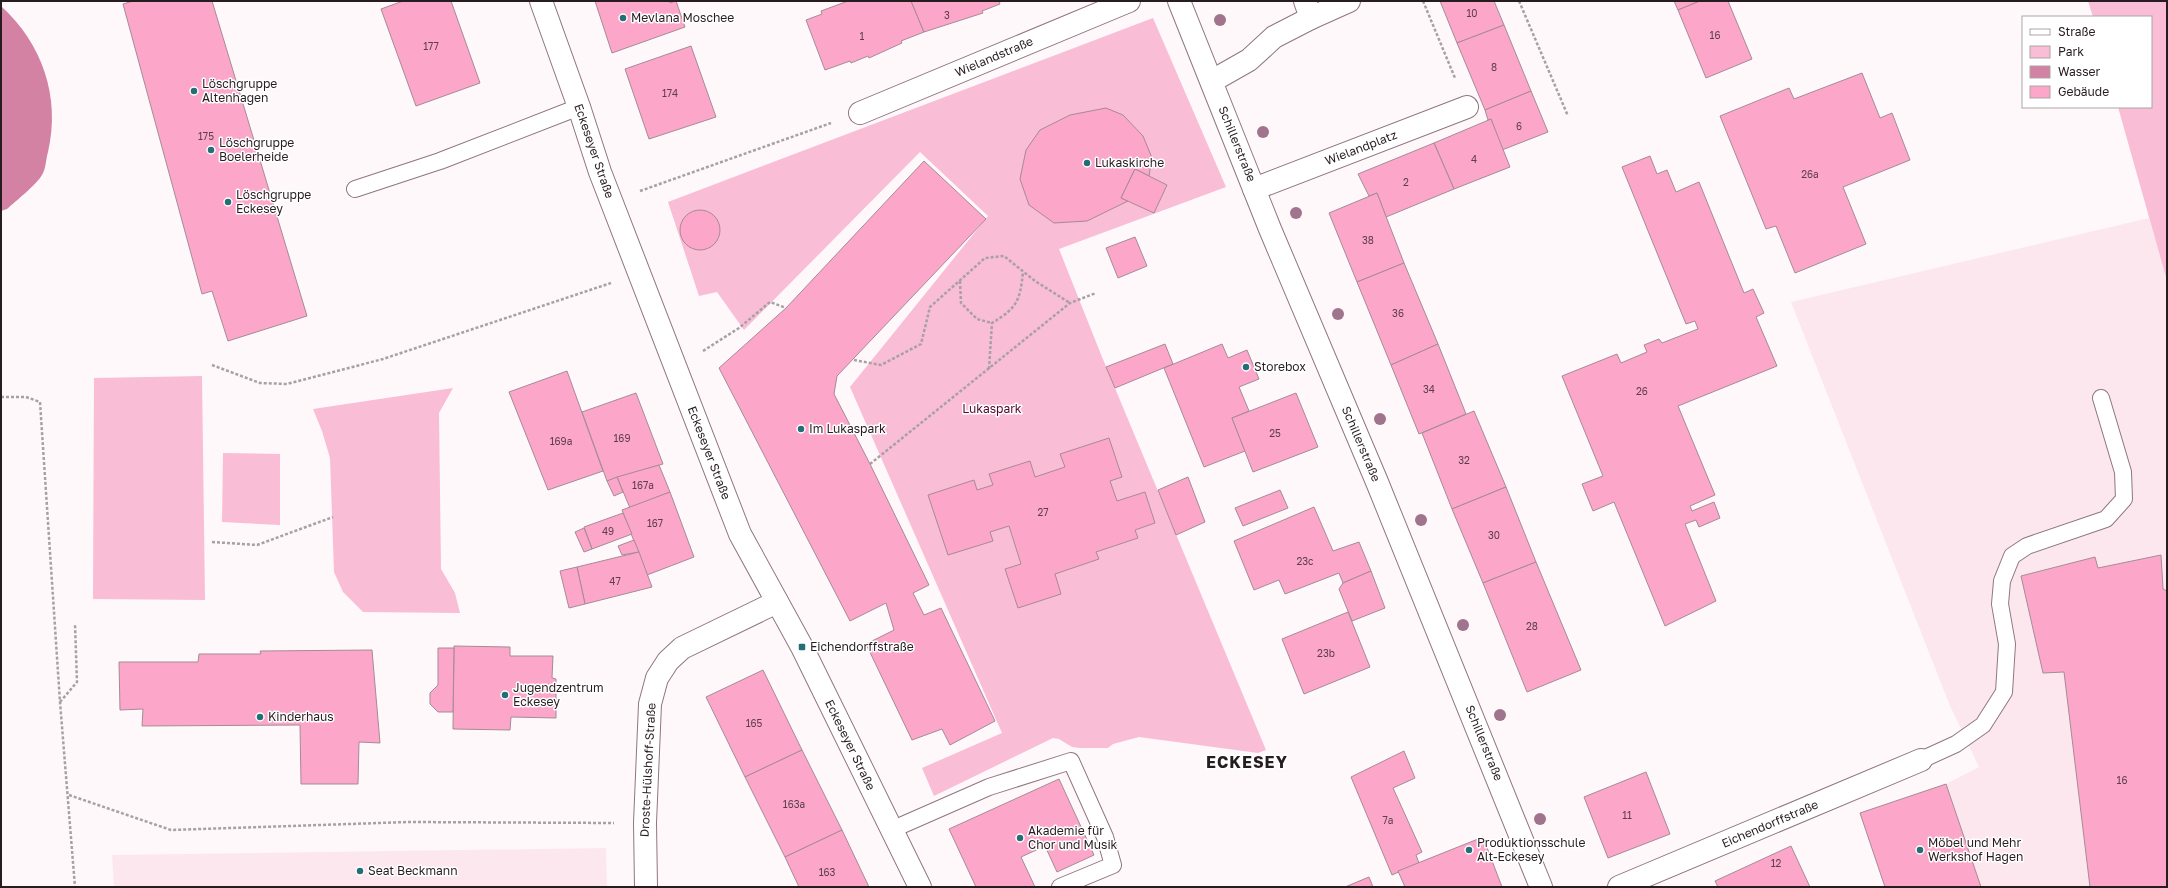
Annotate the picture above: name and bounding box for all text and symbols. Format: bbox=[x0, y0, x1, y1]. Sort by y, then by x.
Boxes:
house number: 10 bbox=[1466, 7, 1478, 19]
house number: 3 bbox=[944, 9, 950, 21]
place label: Mevlana Moschee bbox=[631, 10, 734, 25]
marker: Mevlana Moschee bbox=[618, 13, 628, 23]
legend bbox=[2022, 16, 2152, 108]
text: Straße bbox=[2058, 24, 2096, 39]
house number: 16 bbox=[1710, 29, 1720, 41]
house number: 1 bbox=[860, 30, 865, 42]
street label: Wielandstraße bbox=[952, 33, 1035, 80]
house number: 177 bbox=[423, 40, 439, 52]
text: Park bbox=[2058, 44, 2084, 59]
house number: 8 bbox=[1491, 61, 1497, 73]
text: Wasser bbox=[2058, 64, 2101, 79]
place label: Löschgruppe Altenhagen bbox=[202, 76, 277, 105]
text: Gebäude bbox=[2058, 84, 2109, 99]
marker: Löschgruppe Altenhagen bbox=[189, 86, 199, 96]
house number: 174 bbox=[662, 87, 678, 99]
street label: Eckeseyer Straße bbox=[571, 102, 618, 200]
street label: Schillerstraße bbox=[1215, 104, 1259, 184]
house number: 6 bbox=[1516, 120, 1522, 132]
street label: Wielandplatz bbox=[1323, 127, 1399, 168]
house number: 175 bbox=[198, 130, 214, 142]
place label: Löschgruppe Boelerheide bbox=[219, 135, 294, 164]
marker: Löschgruppe Boelerheide bbox=[206, 145, 216, 155]
house number: 4 bbox=[1471, 153, 1477, 165]
place label: Lukaskirche bbox=[1095, 155, 1164, 170]
marker: Lukaskirche bbox=[1082, 158, 1092, 168]
house number: 26a bbox=[1801, 168, 1819, 180]
house number: 2 bbox=[1403, 176, 1409, 188]
place label: Löschgruppe Eckesey bbox=[236, 187, 311, 216]
marker: Löschgruppe Eckesey bbox=[223, 197, 233, 207]
house number: 38 bbox=[1362, 234, 1374, 246]
house number: 36 bbox=[1392, 307, 1404, 319]
place label: Storebox bbox=[1254, 359, 1306, 374]
marker: Storebox bbox=[1241, 362, 1251, 372]
house number: 34 bbox=[1423, 383, 1435, 395]
house number: 26 bbox=[1636, 385, 1648, 397]
park label: Lukaspark bbox=[962, 401, 1022, 416]
street label: Eckeseyer Straße bbox=[685, 404, 734, 502]
street label: Schillerstraße bbox=[1339, 404, 1384, 484]
place label: Im Lukaspark bbox=[809, 421, 886, 436]
marker: Im Lukaspark bbox=[796, 424, 806, 434]
house number: 25 bbox=[1269, 427, 1281, 439]
house number: 169 bbox=[614, 432, 630, 444]
house number: 169a bbox=[550, 435, 572, 447]
house number: 32 bbox=[1458, 454, 1470, 466]
house number: 167a bbox=[632, 479, 654, 491]
house number: 27 bbox=[1037, 506, 1049, 518]
house number: 167 bbox=[647, 517, 663, 529]
house number: 49 bbox=[602, 525, 614, 537]
house number: 30 bbox=[1488, 529, 1500, 541]
house number: 23c bbox=[1296, 555, 1314, 567]
house number: 47 bbox=[609, 575, 621, 587]
house number: 28 bbox=[1526, 620, 1538, 632]
place label: Eichendorffstraße bbox=[810, 639, 914, 654]
marker: Eichendorffstraße bbox=[797, 642, 807, 652]
house number: 23b bbox=[1317, 647, 1335, 659]
place label: Jugendzentrum Eckesey bbox=[513, 680, 604, 709]
marker: Jugendzentrum Eckesey bbox=[500, 690, 510, 700]
street label: Eckeseyer Straße bbox=[822, 697, 879, 793]
street label: Droste-Hülshoff-Straße bbox=[636, 702, 659, 838]
street label: Schillerstraße bbox=[1462, 703, 1506, 783]
place label: Kinderhaus bbox=[268, 709, 334, 724]
marker: Kinderhaus bbox=[255, 712, 265, 722]
house number: 165 bbox=[746, 717, 763, 729]
district label: ECKESEY bbox=[1206, 752, 1288, 772]
house number: 16 bbox=[2117, 774, 2127, 786]
street label: Eichendorffstraße bbox=[1719, 796, 1820, 851]
house number: 163a bbox=[783, 798, 805, 810]
house number: 11 bbox=[1622, 809, 1632, 821]
house number: 7a bbox=[1383, 814, 1393, 826]
place label: Akademie für Chor und Musik bbox=[1028, 823, 1118, 852]
marker: Akademie für Chor und Musik bbox=[1015, 833, 1025, 843]
place label: Produktionsschule Alt-Eckesey bbox=[1477, 835, 1585, 864]
place label: Möbel und Mehr Werkshof Hagen bbox=[1928, 835, 2023, 864]
marker: Produktionsschule Alt-Eckesey bbox=[1464, 845, 1474, 855]
marker: Möbel und Mehr Werkshof Hagen bbox=[1915, 845, 1925, 855]
house number: 12 bbox=[1771, 857, 1782, 869]
place label: Seat Beckmann bbox=[368, 863, 458, 878]
marker: Seat Beckmann bbox=[355, 866, 365, 876]
house number: 163 bbox=[819, 866, 836, 878]

